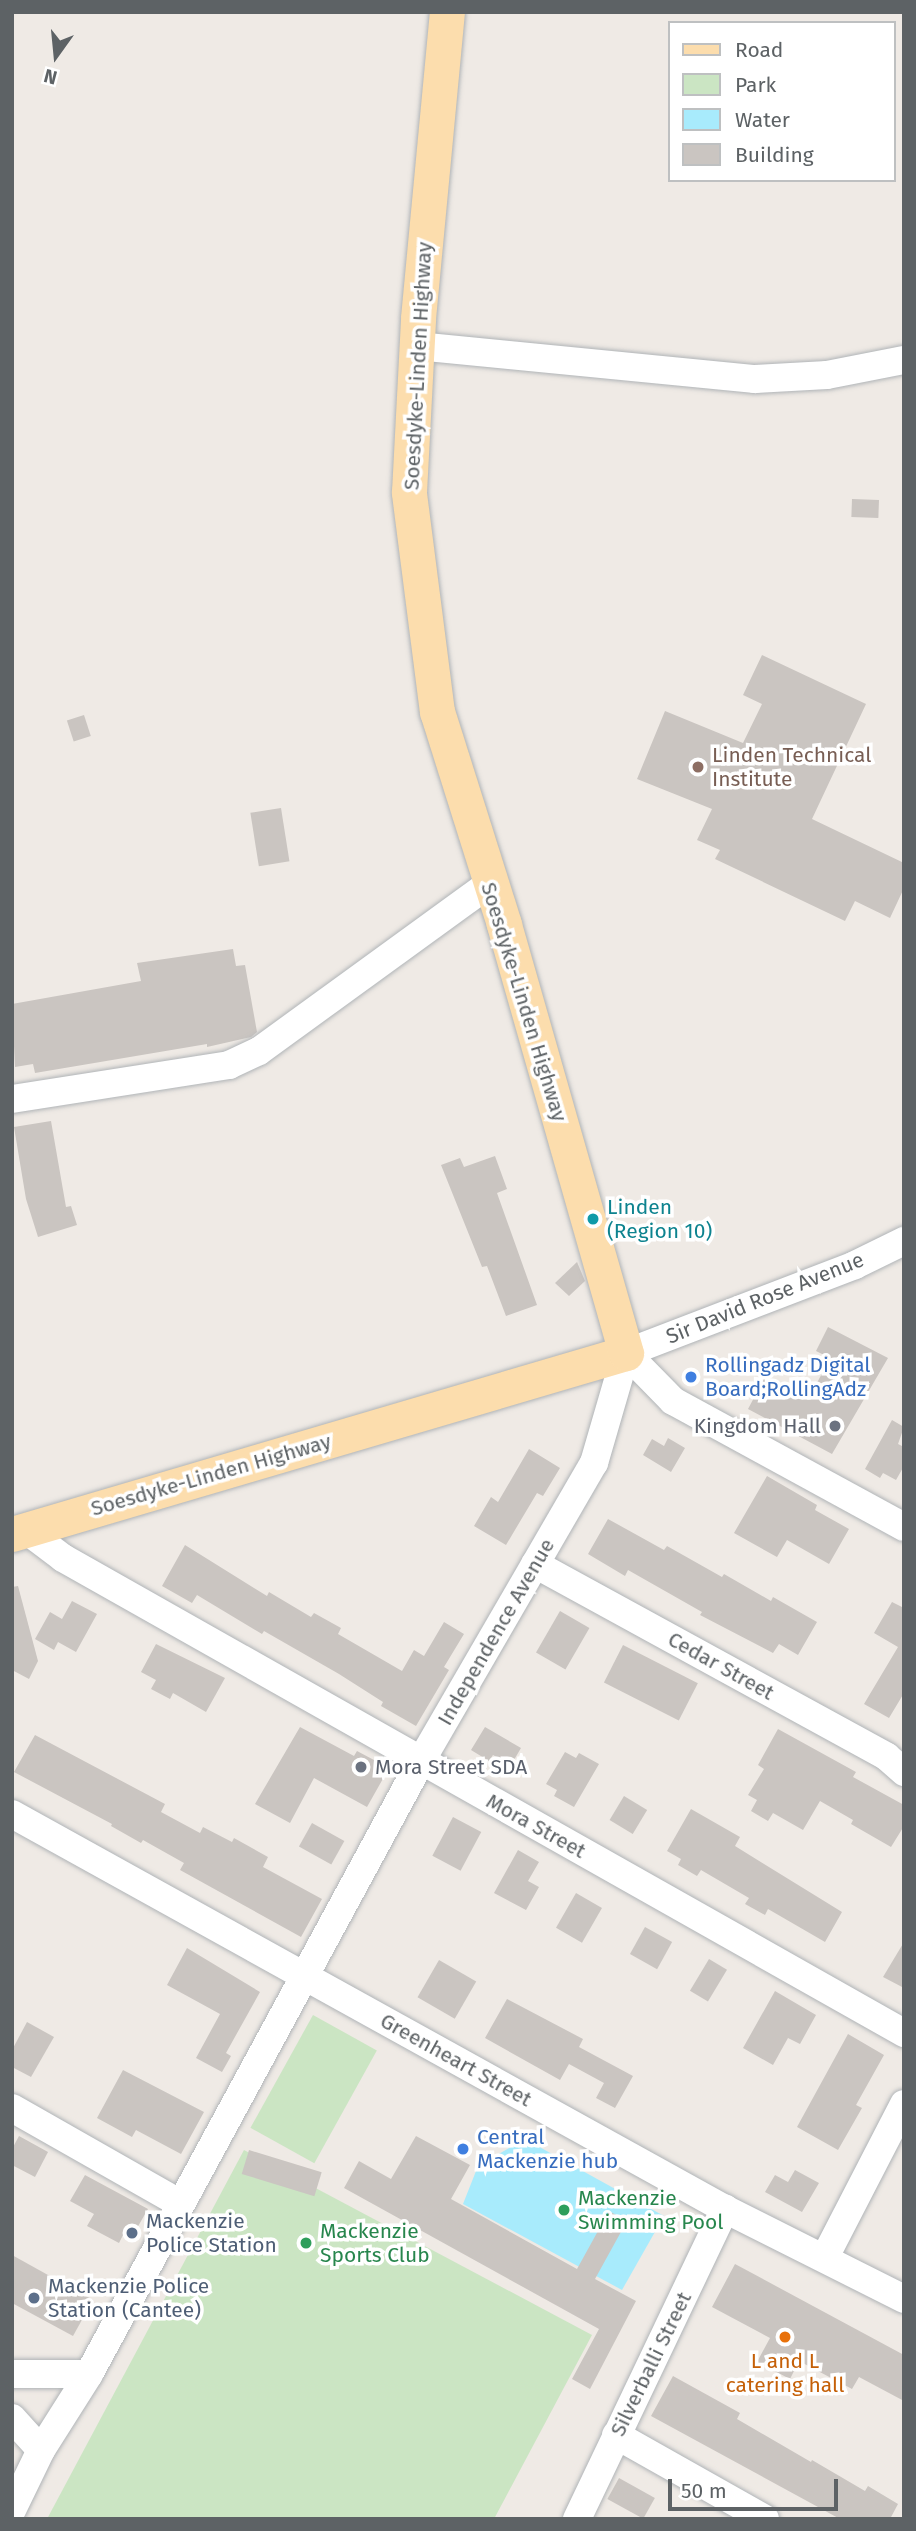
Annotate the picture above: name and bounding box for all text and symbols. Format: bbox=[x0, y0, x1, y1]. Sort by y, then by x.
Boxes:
north arrow bbox=[21, 21, 91, 91]
legend bbox=[668, 21, 895, 182]
text: Road bbox=[735, 37, 783, 63]
text: N bbox=[41, 64, 60, 90]
text: Park bbox=[735, 72, 776, 98]
text: Water bbox=[735, 107, 790, 133]
text: Building bbox=[735, 142, 814, 168]
street label: Soesdyke-Linden Highway bbox=[399, 241, 437, 491]
place label: Linden Technical Institute bbox=[712, 742, 871, 792]
marker: Linden Technical Institute bbox=[690, 759, 706, 775]
street label: Soesdyke-Linden Highway bbox=[476, 879, 572, 1125]
place label: Linden (Region 10) bbox=[607, 1194, 712, 1244]
marker: Linden (Region 10) bbox=[585, 1211, 601, 1227]
street label: Sir David Rose Avenue bbox=[662, 1247, 868, 1349]
place label: Rollingadz Digital Board;RollingAdz bbox=[705, 1352, 871, 1402]
marker: Rollingadz Digital Board;RollingAdz bbox=[683, 1369, 699, 1385]
place label: Kingdom Hall bbox=[694, 1413, 821, 1439]
marker: Kingdom Hall bbox=[827, 1418, 843, 1434]
street label: Soesdyke-Linden Highway bbox=[88, 1429, 334, 1521]
street label: Independence Avenue bbox=[432, 1534, 560, 1730]
street label: Cedar Street bbox=[664, 1627, 778, 1705]
place label: Mora Street SDA bbox=[375, 1754, 527, 1780]
marker: Mora Street SDA bbox=[353, 1759, 369, 1775]
street label: Mora Street bbox=[482, 1788, 590, 1864]
street label: Greenheart Street bbox=[376, 2008, 536, 2112]
place label: Central Mackenzie hub bbox=[477, 2124, 618, 2174]
marker: Central Mackenzie hub bbox=[455, 2141, 471, 2157]
place label: Mackenzie Swimming Pool bbox=[578, 2185, 723, 2235]
marker: Mackenzie Swimming Pool bbox=[556, 2202, 572, 2218]
place label: Mackenzie Police Station bbox=[146, 2208, 277, 2258]
place label: Mackenzie Sports Club bbox=[320, 2218, 430, 2268]
marker: Mackenzie Police Station bbox=[124, 2225, 140, 2241]
marker: Mackenzie Sports Club bbox=[298, 2235, 314, 2251]
place label: Mackenzie Police Station (Cantee) bbox=[48, 2273, 209, 2323]
street label: Silverballi Street bbox=[605, 2288, 697, 2440]
marker: Mackenzie Police Station (Cantee) bbox=[26, 2290, 42, 2306]
marker: L and L catering hall bbox=[777, 2329, 793, 2345]
place label: L and L catering hall bbox=[726, 2348, 844, 2398]
scale bar bbox=[671, 2464, 841, 2508]
text: 50 m bbox=[681, 2478, 727, 2504]

